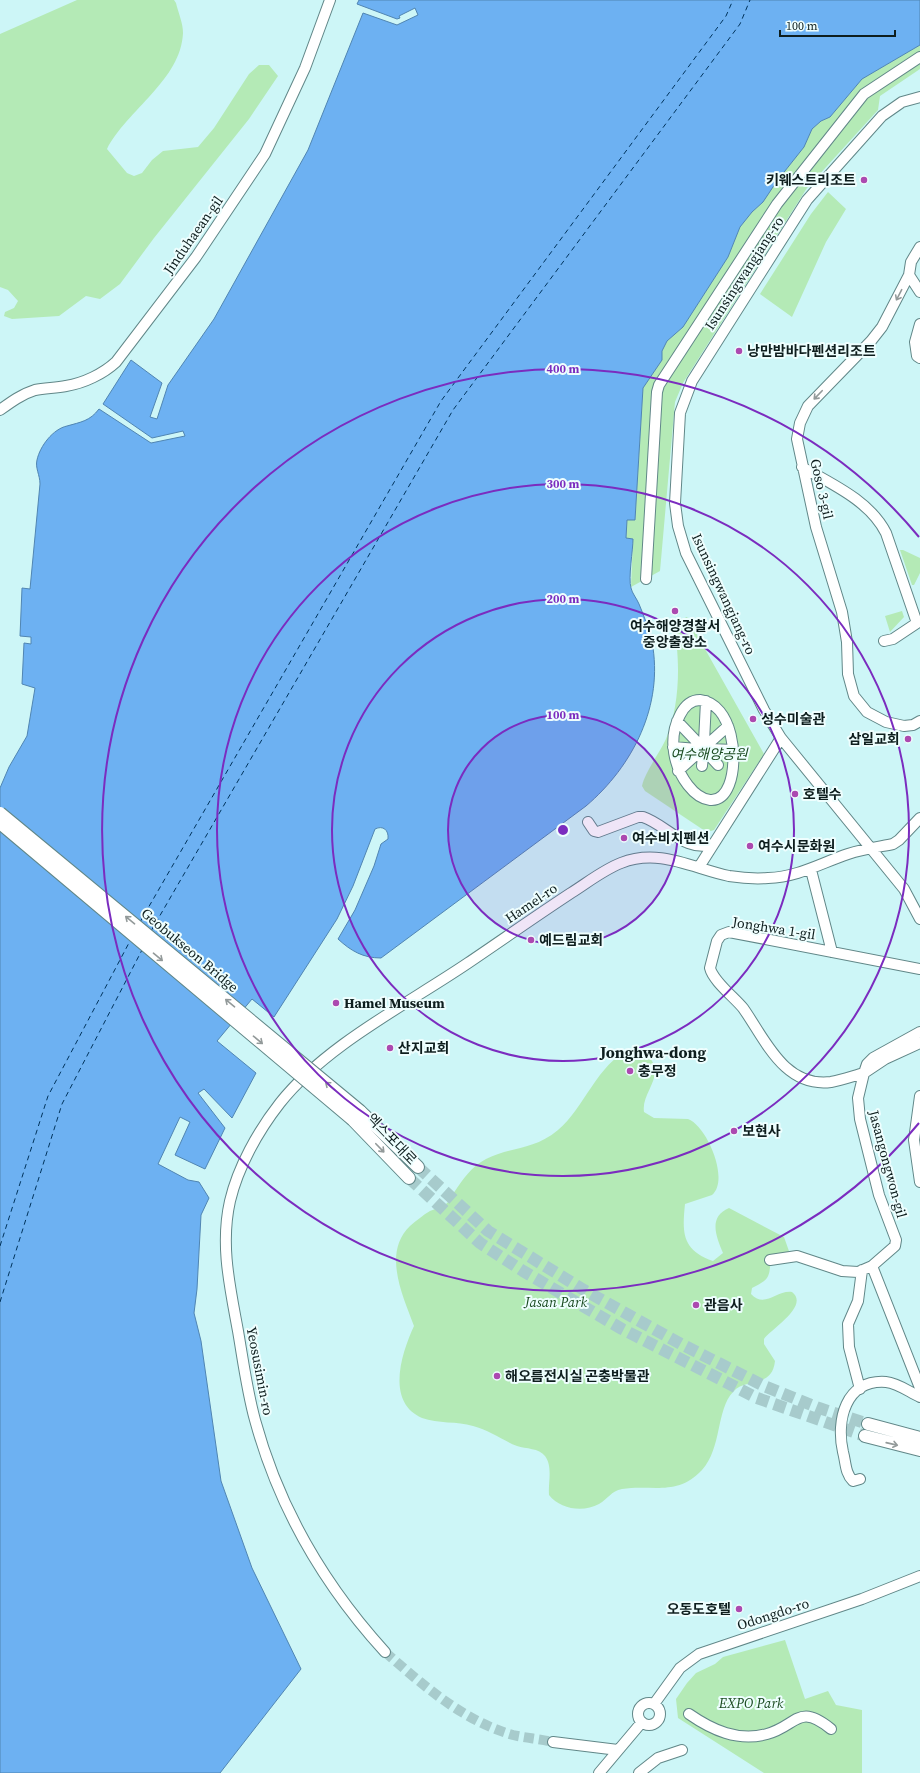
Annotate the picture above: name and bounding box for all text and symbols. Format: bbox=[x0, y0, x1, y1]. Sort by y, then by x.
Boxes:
scale bar bbox=[780, 12, 895, 38]
text: 100 m bbox=[786, 18, 818, 34]
place label: 키웨스트리조트 bbox=[766, 170, 856, 190]
marker: 키웨스트리조트 bbox=[859, 175, 869, 185]
street label: Jinduhaean-gil bbox=[158, 192, 228, 279]
street label: Isunsingwangjang-ro bbox=[700, 212, 788, 334]
one-way arrow bbox=[895, 289, 902, 301]
place label: 낭만밤바다펜션리조트 bbox=[747, 341, 876, 361]
marker: 낭만밤바다펜션리조트 bbox=[734, 346, 744, 356]
text: 400 m bbox=[547, 361, 580, 377]
one-way arrow bbox=[813, 390, 823, 400]
street label: Goso 3-gil bbox=[805, 457, 839, 521]
text: 300 m bbox=[547, 476, 580, 492]
street label: Isunsingwangjang-ro bbox=[687, 530, 761, 658]
text: 200 m bbox=[547, 591, 580, 607]
marker: 여수해양경찰서 중앙출장소 bbox=[670, 606, 680, 616]
place label: 여수해양경찰서 중앙출장소 bbox=[630, 616, 720, 652]
text: 100 m bbox=[547, 707, 580, 723]
place label: 성수미술관 bbox=[761, 709, 826, 729]
marker: 성수미술관 bbox=[748, 714, 758, 724]
place label: 삼일교회 bbox=[848, 729, 900, 749]
marker: 삼일교회 bbox=[903, 734, 913, 744]
park label: 여수해양공원 bbox=[670, 744, 749, 764]
place label: 호텔수 bbox=[803, 784, 842, 804]
marker: 호텔수 bbox=[790, 789, 800, 799]
centre of rings bbox=[556, 823, 570, 837]
place label: 여수비치펜션 bbox=[632, 828, 709, 848]
marker: 여수비치펜션 bbox=[619, 833, 629, 843]
place label: 여수시문화원 bbox=[758, 836, 835, 856]
marker: 여수시문화원 bbox=[745, 841, 755, 851]
street label: Hamel-ro bbox=[501, 878, 561, 928]
street label: Geobukseon Bridge bbox=[137, 903, 243, 997]
street label: Jonghwa 1-gil bbox=[730, 911, 817, 944]
one-way arrow bbox=[125, 916, 135, 925]
place label: 예드림교회 bbox=[539, 930, 603, 950]
marker: 예드림교회 bbox=[526, 935, 536, 945]
one-way arrow bbox=[153, 952, 164, 961]
place label: Hamel Museum bbox=[344, 993, 445, 1013]
marker: Hamel Museum bbox=[331, 998, 341, 1008]
one-way arrow bbox=[225, 999, 236, 1008]
one-way arrow bbox=[253, 1036, 263, 1045]
place label: 산지교회 bbox=[398, 1038, 450, 1058]
district label: Jonghwa-dong bbox=[599, 1041, 706, 1063]
marker: 산지교회 bbox=[385, 1043, 395, 1053]
place label: 충무정 bbox=[638, 1061, 677, 1081]
marker: 충무정 bbox=[625, 1066, 635, 1076]
one-way arrow bbox=[325, 1082, 336, 1091]
street label: Jasangongwon-gil bbox=[864, 1107, 912, 1220]
street label: 엑스포대로 bbox=[362, 1109, 422, 1169]
place label: 보현사 bbox=[742, 1121, 781, 1141]
marker: 보현사 bbox=[729, 1126, 739, 1136]
one-way arrow bbox=[376, 1143, 385, 1153]
park label: Jasan Park bbox=[523, 1292, 587, 1312]
place label: 관음사 bbox=[704, 1295, 743, 1315]
marker: 관음사 bbox=[691, 1300, 701, 1310]
street label: Yeosusimin-ro bbox=[242, 1325, 278, 1417]
place label: 해오름전시실 곤충박물관 bbox=[505, 1366, 650, 1386]
marker: 해오름전시실 곤충박물관 bbox=[492, 1371, 502, 1381]
one-way arrow bbox=[885, 1441, 898, 1448]
street label: Odongdo-ro bbox=[734, 1593, 812, 1635]
place label: 오동도호텔 bbox=[667, 1599, 731, 1619]
marker: 오동도호텔 bbox=[734, 1604, 744, 1614]
park label: EXPO Park bbox=[718, 1693, 784, 1713]

